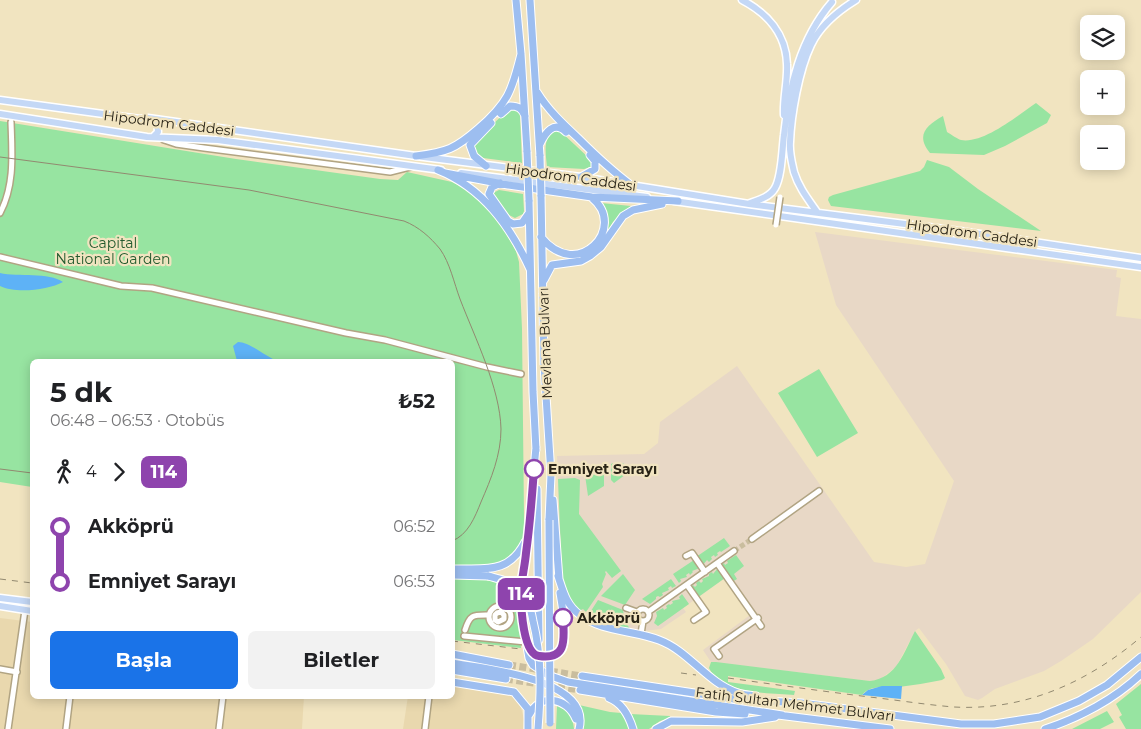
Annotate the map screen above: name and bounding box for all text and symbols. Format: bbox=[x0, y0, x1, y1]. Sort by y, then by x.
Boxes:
map controls bbox=[1080, 15, 1125, 170]
button: layers bbox=[1080, 15, 1125, 60]
button: + bbox=[1080, 70, 1125, 115]
street label: Hipodrom Caddesi bbox=[103, 106, 235, 140]
button: − bbox=[1080, 125, 1125, 170]
street label: Hipodrom Caddesi bbox=[505, 159, 637, 195]
street label: Hipodrom Caddesi bbox=[906, 215, 1038, 251]
park label: Capital National Garden bbox=[56, 234, 170, 268]
street label: Mevlana Bulvarı bbox=[534, 287, 556, 399]
text: 5 dk bbox=[50, 375, 112, 409]
text: ₺52 bbox=[398, 390, 435, 413]
text: 06:48 – 06:53 · Otobüs bbox=[50, 411, 224, 430]
icon: walk bbox=[50, 458, 78, 486]
icon: forward bbox=[105, 458, 133, 486]
marker: Emniyet Sarayı bbox=[524, 459, 544, 479]
place label: Emniyet Sarayı bbox=[548, 460, 657, 478]
text: 114 bbox=[151, 461, 177, 483]
text: 4 bbox=[86, 462, 97, 481]
text: Akköprü bbox=[88, 515, 174, 538]
text: 06:52 bbox=[393, 517, 435, 536]
text: Emniyet Sarayı bbox=[88, 570, 236, 593]
text: 06:53 bbox=[393, 572, 435, 591]
line badge: 114 bbox=[492, 578, 550, 610]
text: 114 bbox=[508, 583, 534, 605]
marker: Akköprü bbox=[553, 608, 573, 628]
place label: Akköprü bbox=[576, 609, 640, 627]
button: Başla bbox=[50, 631, 238, 689]
button: Biletler bbox=[248, 631, 435, 689]
street label: Fatih Sultan Mehmet Bulvarı bbox=[694, 683, 896, 725]

